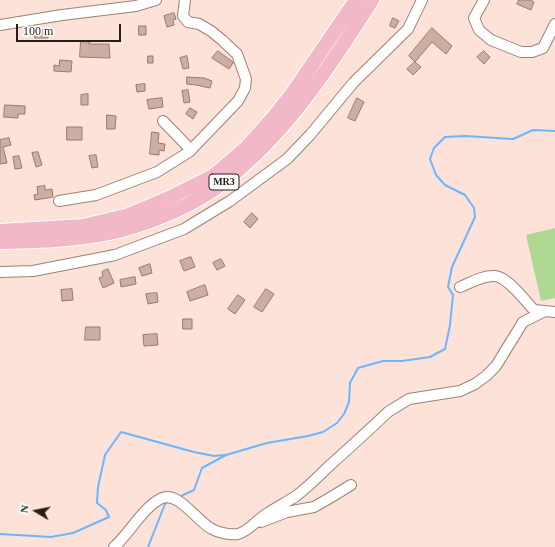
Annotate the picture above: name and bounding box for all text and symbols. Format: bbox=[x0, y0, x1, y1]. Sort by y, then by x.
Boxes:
scale bar bbox=[18, 16, 123, 42]
text: 100 m bbox=[23, 24, 53, 38]
road number: MR3 bbox=[209, 174, 239, 190]
north arrow bbox=[16, 491, 56, 531]
text: N bbox=[18, 504, 31, 514]

